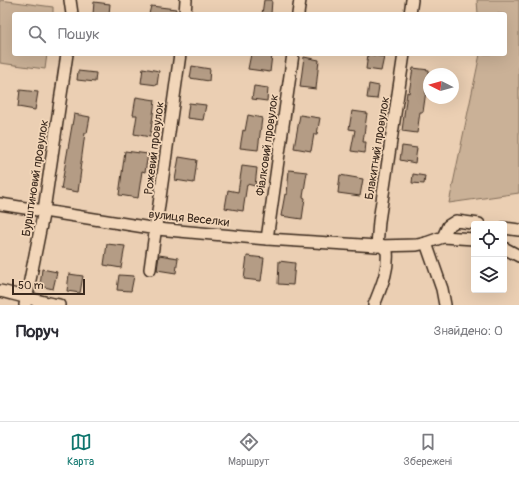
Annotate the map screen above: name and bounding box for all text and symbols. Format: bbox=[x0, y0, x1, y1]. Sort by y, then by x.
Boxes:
search box bbox=[12, 12, 507, 56]
icon: search bbox=[26, 23, 48, 45]
text: Пошук bbox=[58, 25, 100, 44]
north arrow bbox=[423, 68, 459, 104]
street label: Фіалковий провулок bbox=[253, 93, 282, 197]
street label: Блакитний провулок bbox=[362, 95, 393, 201]
street label: Рожевий провулок bbox=[141, 101, 168, 196]
street label: Бурштиновий провулок bbox=[19, 119, 52, 238]
street label: вулиця Веселки bbox=[148, 207, 231, 230]
map controls bbox=[471, 221, 507, 293]
button: locate bbox=[471, 221, 507, 257]
button: layers bbox=[471, 257, 507, 293]
scale bar bbox=[12, 277, 85, 296]
text: 50 m bbox=[18, 279, 44, 292]
text: Поруч bbox=[16, 321, 59, 342]
text: Знайдено: 0 bbox=[434, 323, 503, 339]
tab: Карта bbox=[67, 431, 94, 468]
tab: Маршрут bbox=[228, 431, 269, 468]
tab: Збережені bbox=[403, 431, 452, 468]

